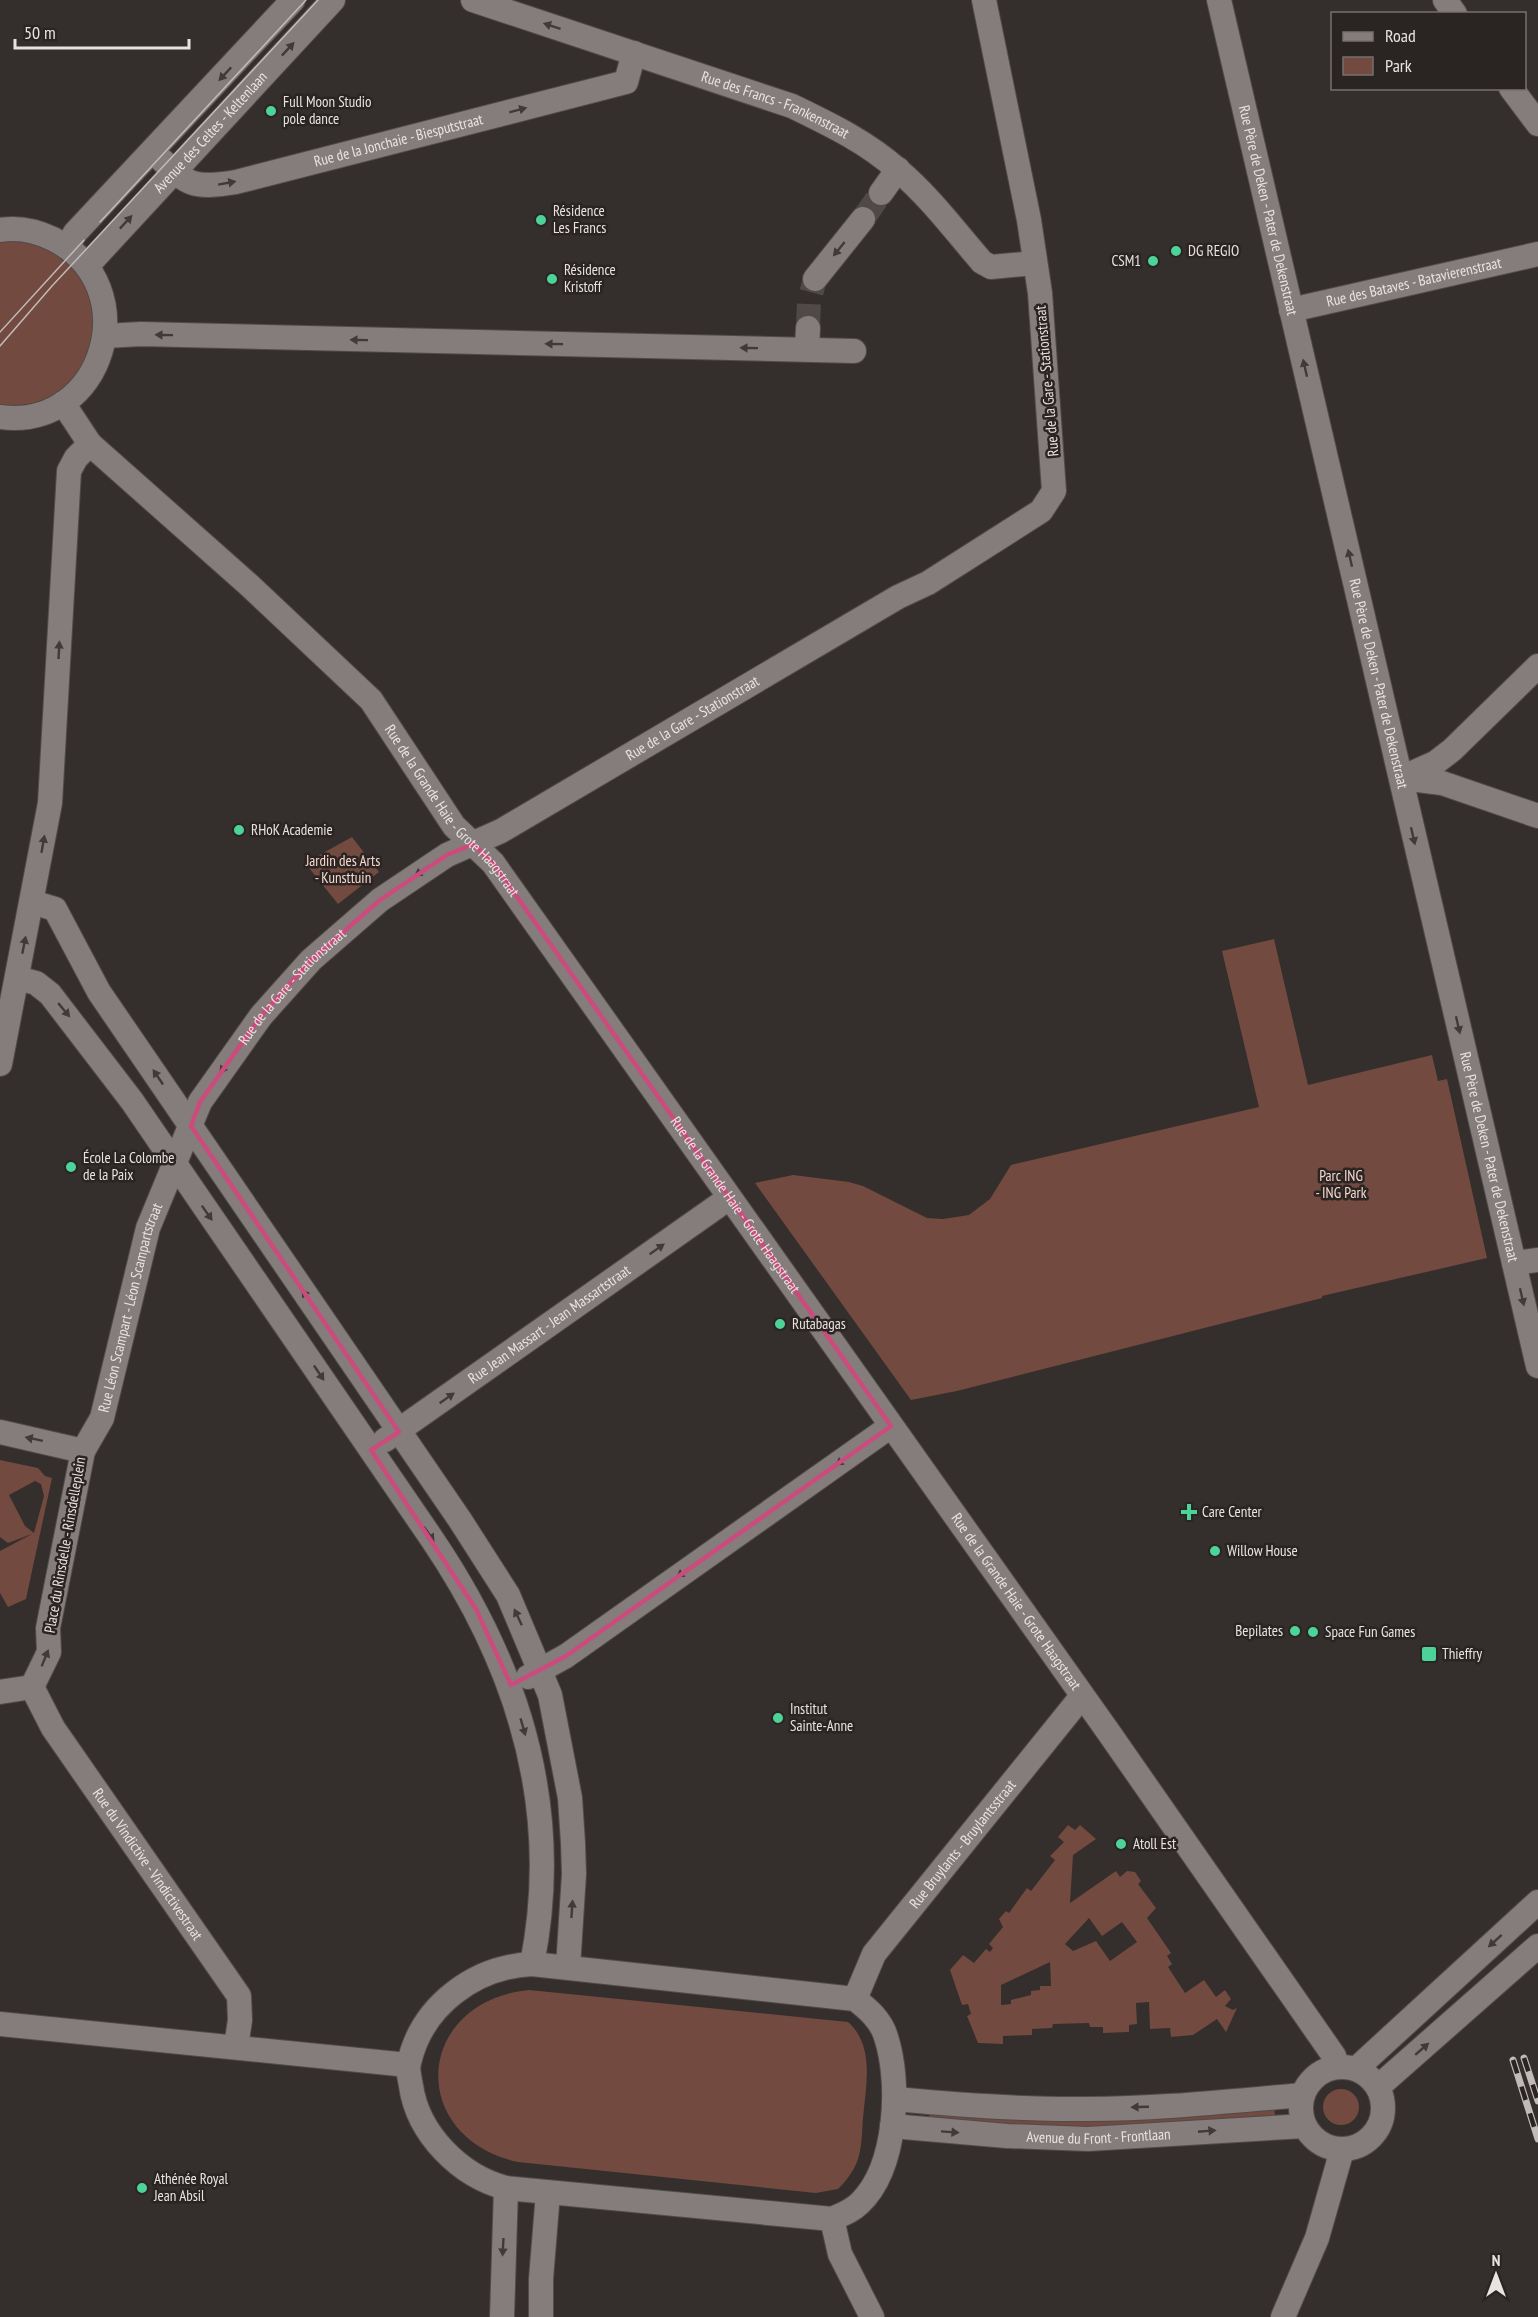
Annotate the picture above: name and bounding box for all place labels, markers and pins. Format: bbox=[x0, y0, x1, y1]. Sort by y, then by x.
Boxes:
place label: Full Moon Studio pole dance bbox=[283, 92, 371, 128]
marker: Full Moon Studio pole dance bbox=[264, 104, 278, 118]
place label: Résidence Les Francs bbox=[553, 201, 606, 237]
marker: Résidence Les Francs bbox=[534, 213, 548, 227]
place label: DG REGIO bbox=[1188, 241, 1239, 260]
marker: DG REGIO bbox=[1169, 244, 1183, 258]
place label: CSM1 bbox=[1111, 251, 1141, 270]
marker: CSM1 bbox=[1146, 254, 1160, 268]
place label: Résidence Kristoff bbox=[564, 260, 616, 296]
marker: Résidence Kristoff bbox=[545, 272, 559, 286]
place label: RHoK Academie bbox=[251, 820, 333, 839]
marker: RHoK Academie bbox=[232, 823, 246, 837]
place label: École La Colombe de la Paix bbox=[83, 1148, 174, 1184]
marker: École La Colombe de la Paix bbox=[64, 1160, 78, 1174]
place label: Rutabagas bbox=[792, 1314, 846, 1333]
marker: Rutabagas bbox=[773, 1317, 787, 1331]
place label: Care Center bbox=[1202, 1502, 1263, 1521]
marker: Care Center bbox=[1180, 1503, 1198, 1521]
place label: Willow House bbox=[1227, 1541, 1298, 1560]
marker: Willow House bbox=[1208, 1544, 1222, 1558]
place label: Bepilates bbox=[1235, 1621, 1283, 1640]
place label: Space Fun Games bbox=[1325, 1622, 1415, 1641]
marker: Bepilates bbox=[1288, 1624, 1302, 1638]
marker: Space Fun Games bbox=[1306, 1625, 1320, 1639]
place label: Thieffry bbox=[1442, 1644, 1483, 1663]
marker: Thieffry bbox=[1420, 1645, 1438, 1663]
place label: Institut Sainte-Anne bbox=[790, 1699, 853, 1735]
marker: Institut Sainte-Anne bbox=[771, 1711, 785, 1725]
place label: Atoll Est bbox=[1133, 1834, 1176, 1853]
marker: Atoll Est bbox=[1114, 1837, 1128, 1851]
place label: Athénée Royal Jean Absil bbox=[153, 2169, 228, 2205]
marker: Athénée Royal Jean Absil bbox=[135, 2181, 149, 2195]

